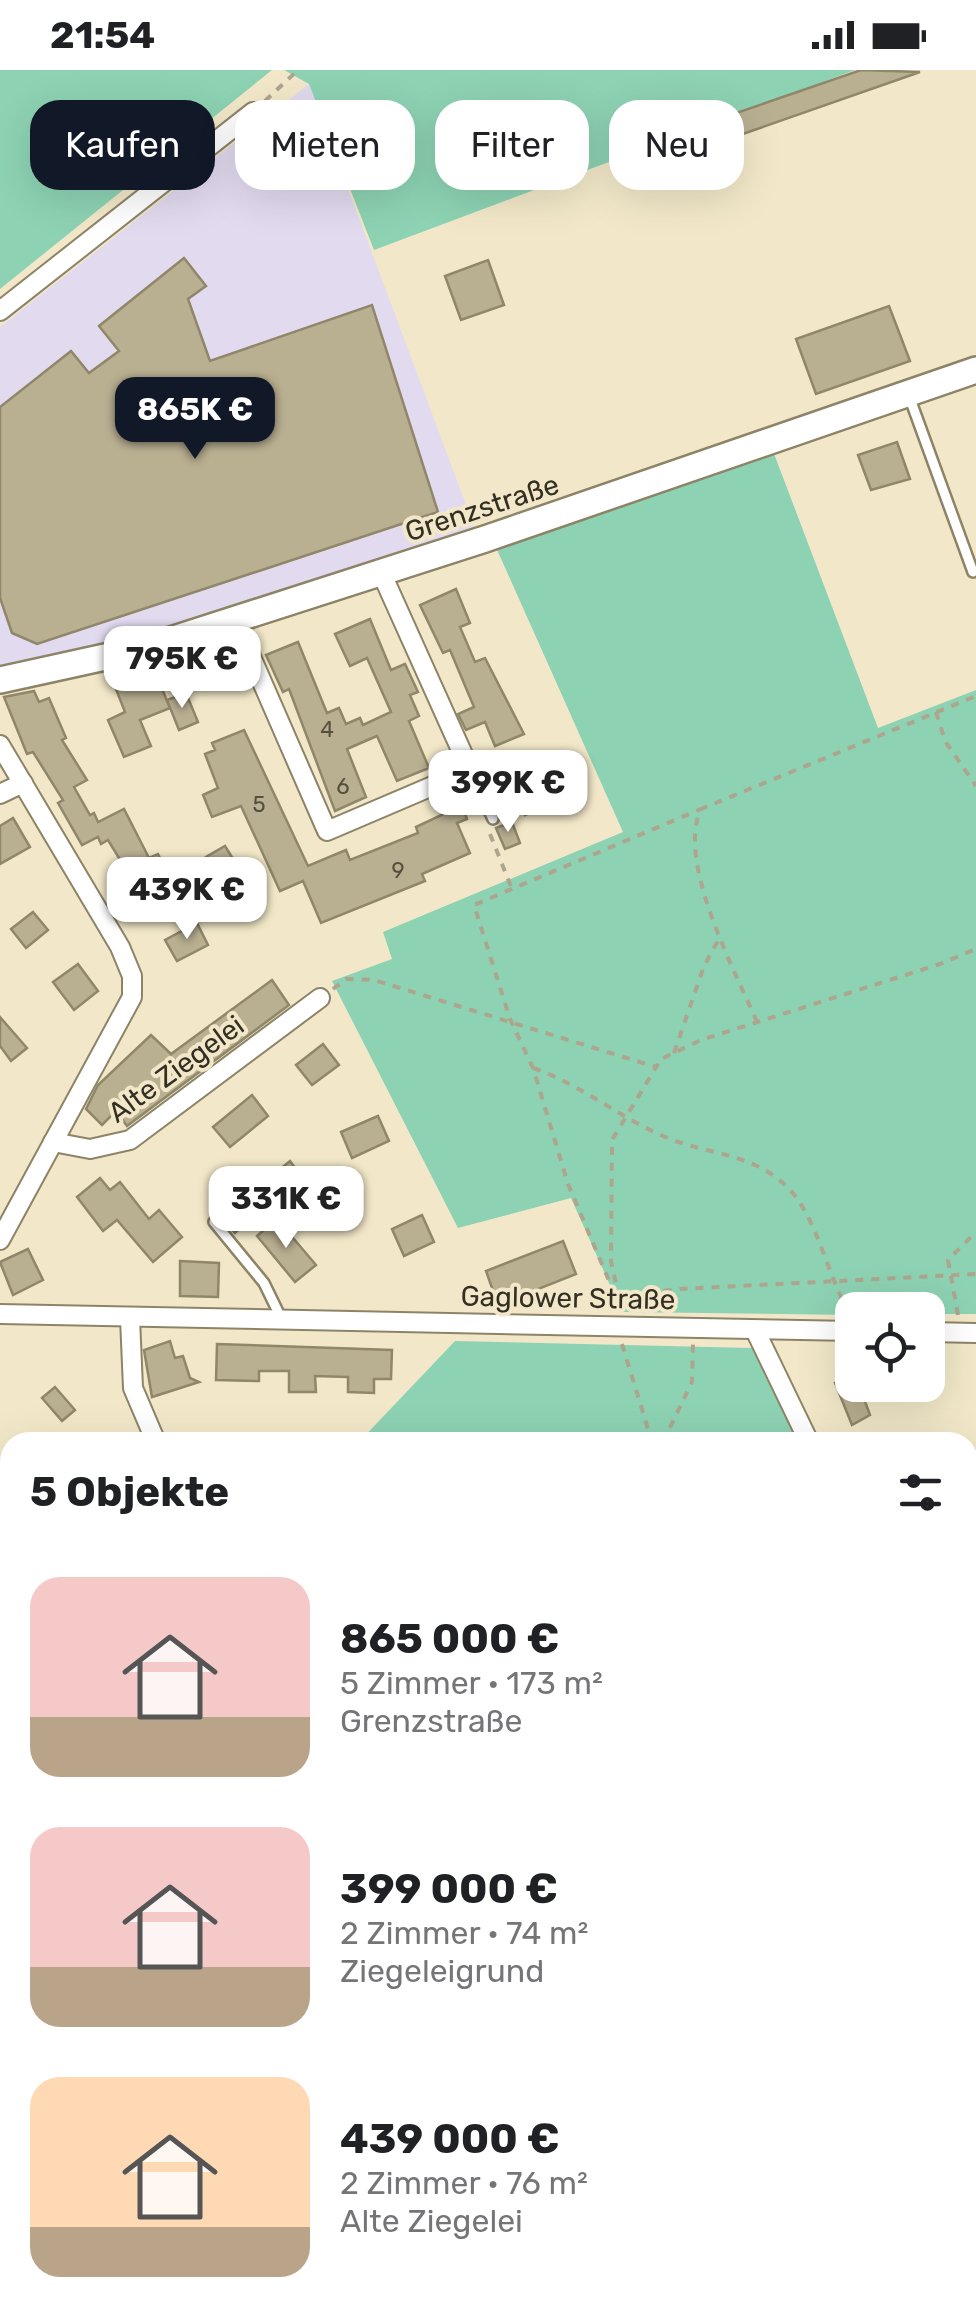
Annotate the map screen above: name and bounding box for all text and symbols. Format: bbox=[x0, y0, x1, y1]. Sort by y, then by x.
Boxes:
text: 21:54 bbox=[50, 12, 155, 58]
chip: Kaufen bbox=[30, 100, 215, 190]
chip: Mieten bbox=[235, 100, 415, 190]
chip: Filter bbox=[435, 100, 589, 190]
chip: Neu bbox=[609, 100, 744, 190]
pin: 865K € bbox=[114, 377, 276, 462]
text: 865K € bbox=[137, 390, 253, 428]
street label: Grenzstraße bbox=[401, 468, 563, 548]
pin: 795K € bbox=[101, 626, 263, 711]
text: 795K € bbox=[126, 639, 238, 677]
house number: 4 bbox=[320, 716, 334, 743]
pin: 399K € bbox=[427, 750, 589, 835]
text: 399K € bbox=[450, 763, 566, 801]
house number: 6 bbox=[336, 773, 350, 800]
house number: 5 bbox=[252, 791, 266, 818]
pin: 439K € bbox=[106, 857, 268, 942]
house number: 9 bbox=[391, 857, 405, 884]
text: 439K € bbox=[129, 870, 245, 908]
street label: Alte Ziegelei bbox=[102, 1009, 250, 1129]
pin: 331K € bbox=[205, 1166, 367, 1251]
text: 331K € bbox=[231, 1179, 341, 1217]
street label: Gaglower Straße bbox=[460, 1280, 676, 1316]
map controls bbox=[835, 1292, 945, 1402]
button: locate bbox=[835, 1292, 945, 1402]
icon: filters bbox=[893, 1465, 948, 1520]
text: 5 Objekte bbox=[30, 1467, 229, 1517]
text: 865 000 € bbox=[340, 1614, 559, 1664]
icon: home bbox=[110, 1617, 230, 1737]
text: 5 Zimmer · 173 m² bbox=[340, 1664, 603, 1702]
text: Grenzstraße bbox=[340, 1702, 522, 1740]
text: 399 000 € bbox=[340, 1864, 558, 1914]
icon: home bbox=[110, 1867, 230, 1987]
text: 2 Zimmer · 74 m² bbox=[340, 1914, 588, 1952]
text: Ziegeleigrund bbox=[340, 1952, 544, 1990]
text: 439 000 € bbox=[340, 2114, 560, 2164]
icon: home bbox=[110, 2117, 230, 2237]
text: 2 Zimmer · 76 m² bbox=[340, 2164, 588, 2202]
text: Alte Ziegelei bbox=[340, 2202, 523, 2240]

